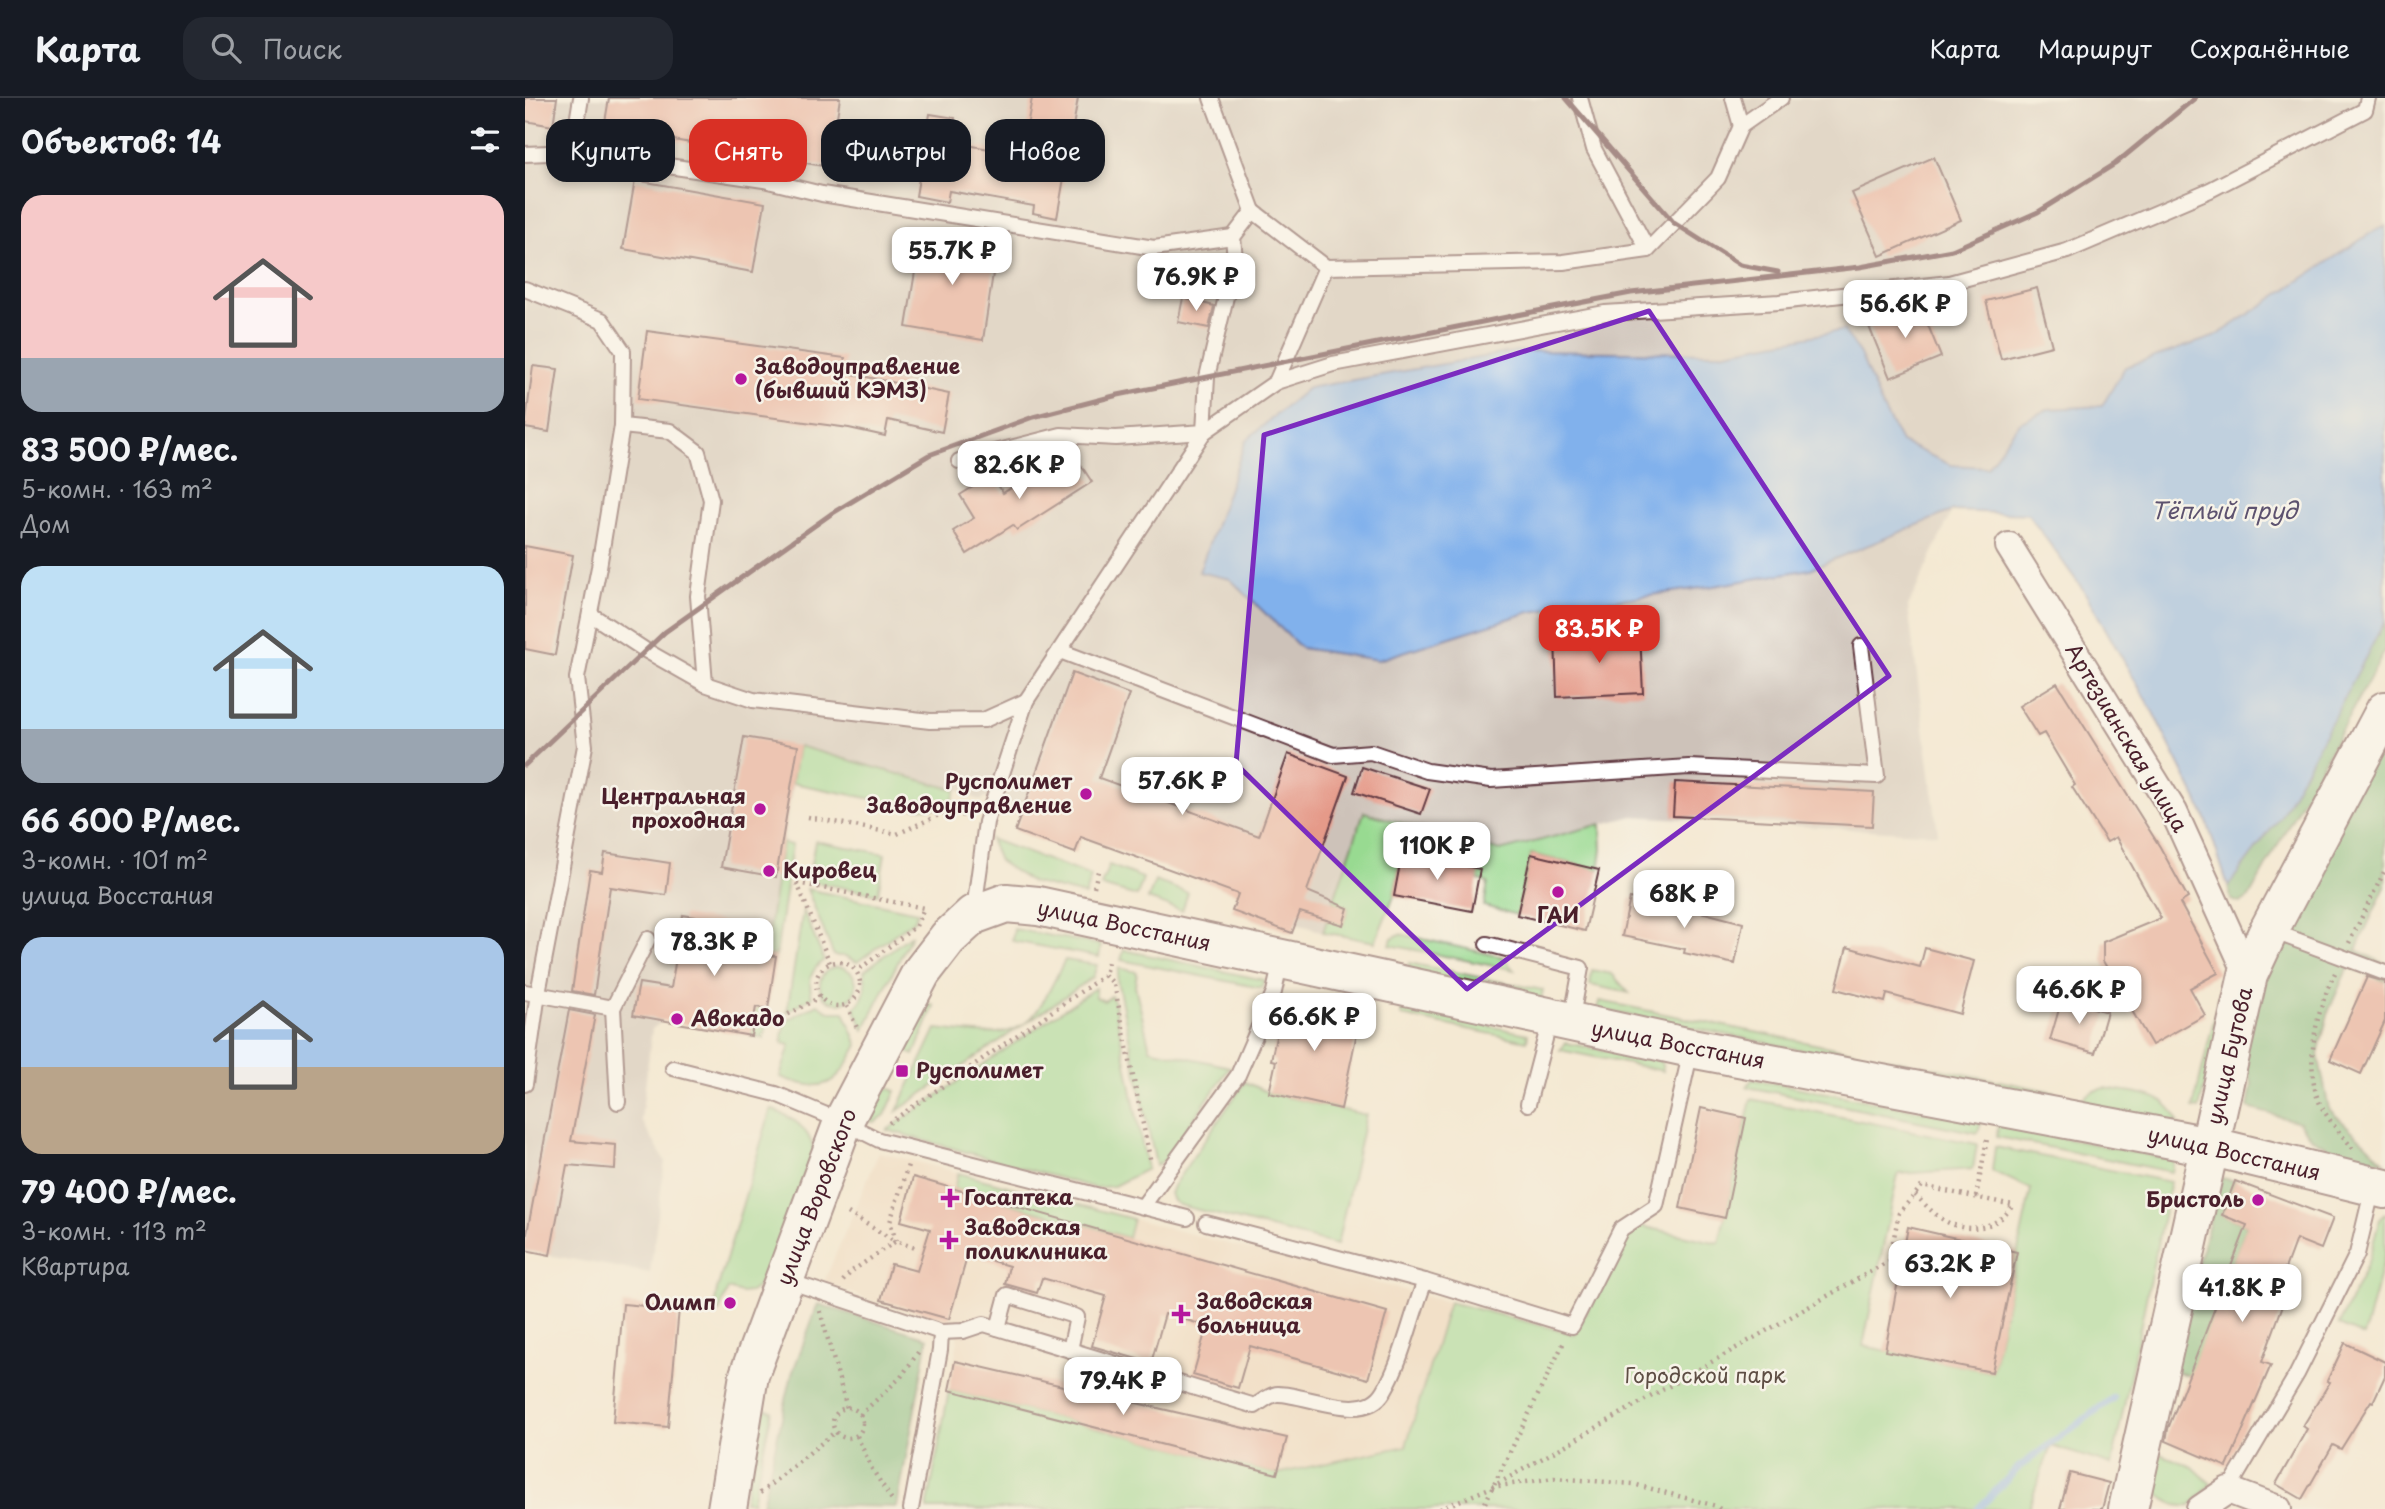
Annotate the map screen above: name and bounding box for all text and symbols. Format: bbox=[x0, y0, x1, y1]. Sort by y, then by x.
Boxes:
search box bbox=[183, 17, 673, 80]
text: Карта bbox=[35, 23, 141, 73]
icon: search bbox=[207, 29, 245, 67]
text: Поиск bbox=[263, 29, 342, 68]
text: Карта bbox=[1929, 30, 2000, 66]
text: Маршрут bbox=[2038, 30, 2152, 66]
text: Сохранённые bbox=[2190, 30, 2350, 66]
text: Объектов: 14 bbox=[21, 118, 221, 163]
chip: Купить bbox=[546, 119, 675, 182]
chip: Снять bbox=[689, 119, 807, 182]
chip: Фильтры bbox=[821, 119, 971, 182]
chip: Новое bbox=[985, 119, 1105, 182]
icon: filters bbox=[466, 121, 504, 159]
pin: 55.7K ₽ bbox=[887, 228, 1017, 287]
text: 55.7K ₽ bbox=[908, 232, 996, 267]
icon: home bbox=[200, 240, 326, 366]
pin: 76.9K ₽ bbox=[1131, 254, 1261, 313]
text: 76.9K ₽ bbox=[1153, 258, 1239, 293]
pin: 56.6K ₽ bbox=[1840, 280, 1970, 340]
text: 56.6K ₽ bbox=[1859, 285, 1951, 320]
place label: Заводоуправление (бывший КЭМЗ) bbox=[754, 349, 960, 405]
marker: Заводоуправление (бывший КЭМЗ) bbox=[733, 371, 749, 387]
text: 83 500 ₽/мес. bbox=[21, 426, 238, 471]
pin: 82.6K ₽ bbox=[954, 442, 1084, 501]
text: 82.6K ₽ bbox=[974, 446, 1064, 481]
text: 5-комн. · 163 m² bbox=[21, 471, 213, 506]
water label: Тёплый пруд bbox=[2151, 492, 2300, 527]
text: Дом bbox=[21, 506, 70, 541]
pin: 83.5K ₽ bbox=[1534, 606, 1664, 665]
text: 83.5K ₽ bbox=[1555, 610, 1643, 645]
icon: home bbox=[200, 611, 326, 737]
street label: Артезианская улица bbox=[2058, 636, 2197, 838]
pin: 57.6K ₽ bbox=[1117, 758, 1247, 817]
text: 57.6K ₽ bbox=[1137, 762, 1227, 797]
place label: Русполимет Заводоуправление bbox=[866, 764, 1072, 820]
place label: Центральная проходная bbox=[601, 779, 746, 835]
marker: Русполимет Заводоуправление bbox=[1078, 786, 1094, 802]
text: 66 600 ₽/мес. bbox=[21, 797, 241, 842]
marker: Центральная проходная bbox=[752, 801, 768, 817]
pin: 110K ₽ bbox=[1380, 822, 1494, 882]
text: 110K ₽ bbox=[1399, 827, 1475, 862]
text: 3-комн. · 101 m² bbox=[21, 842, 208, 877]
place label: Кировец bbox=[783, 853, 877, 885]
marker: Кировец bbox=[761, 863, 777, 879]
pin: 68K ₽ bbox=[1635, 870, 1733, 930]
text: 68K ₽ bbox=[1649, 875, 1719, 910]
text: улица Восстания bbox=[21, 877, 214, 912]
marker: ГАИ bbox=[1550, 884, 1566, 900]
street label: улица Восстания bbox=[1035, 890, 1214, 958]
place label: ГАИ bbox=[1537, 898, 1579, 930]
pin: 78.3K ₽ bbox=[649, 918, 779, 978]
text: 78.3K ₽ bbox=[670, 923, 758, 958]
pin: 46.6K ₽ bbox=[2014, 967, 2144, 1026]
text: 46.6K ₽ bbox=[2032, 971, 2126, 1006]
icon: home bbox=[200, 982, 326, 1108]
street label: улица Бутова bbox=[2197, 984, 2259, 1128]
pin: 66.6K ₽ bbox=[1249, 993, 1379, 1053]
text: 66.6K ₽ bbox=[1268, 998, 1360, 1033]
place label: Авокадо bbox=[690, 1001, 784, 1033]
marker: Авокадо bbox=[669, 1011, 685, 1027]
street label: улица Восстания bbox=[1589, 1011, 1768, 1076]
place label: Русполимет bbox=[916, 1053, 1044, 1085]
marker: Русполимет bbox=[894, 1063, 910, 1079]
street label: улица Воровского bbox=[767, 1103, 864, 1289]
street label: улица Восстания bbox=[2145, 1117, 2324, 1187]
text: 79 400 ₽/мес. bbox=[21, 1168, 237, 1213]
place label: Госаптека bbox=[964, 1180, 1073, 1212]
place label: Бристоль bbox=[2146, 1182, 2244, 1214]
marker: Госаптека bbox=[942, 1190, 958, 1206]
marker: Бристоль bbox=[2250, 1192, 2266, 1208]
place label: Заводская поликлиника bbox=[964, 1210, 1108, 1266]
text: 3-комн. · 113 m² bbox=[21, 1213, 207, 1248]
marker: Заводская поликлиника bbox=[939, 1230, 959, 1250]
pin: 63.2K ₽ bbox=[1885, 1240, 2015, 1300]
text: 63.2K ₽ bbox=[1904, 1245, 1996, 1280]
text: Квартира bbox=[21, 1248, 129, 1283]
pin: 41.8K ₽ bbox=[2177, 1264, 2307, 1324]
text: 41.8K ₽ bbox=[2198, 1269, 2286, 1304]
place label: Заводская больница bbox=[1196, 1284, 1313, 1340]
place label: Олимп bbox=[645, 1285, 716, 1317]
marker: Олимп bbox=[722, 1295, 738, 1311]
marker: Заводская больница bbox=[1171, 1304, 1191, 1324]
pin: 79.4K ₽ bbox=[1058, 1358, 1188, 1417]
park label: Городской парк bbox=[1624, 1358, 1786, 1390]
text: 79.4K ₽ bbox=[1080, 1362, 1166, 1397]

